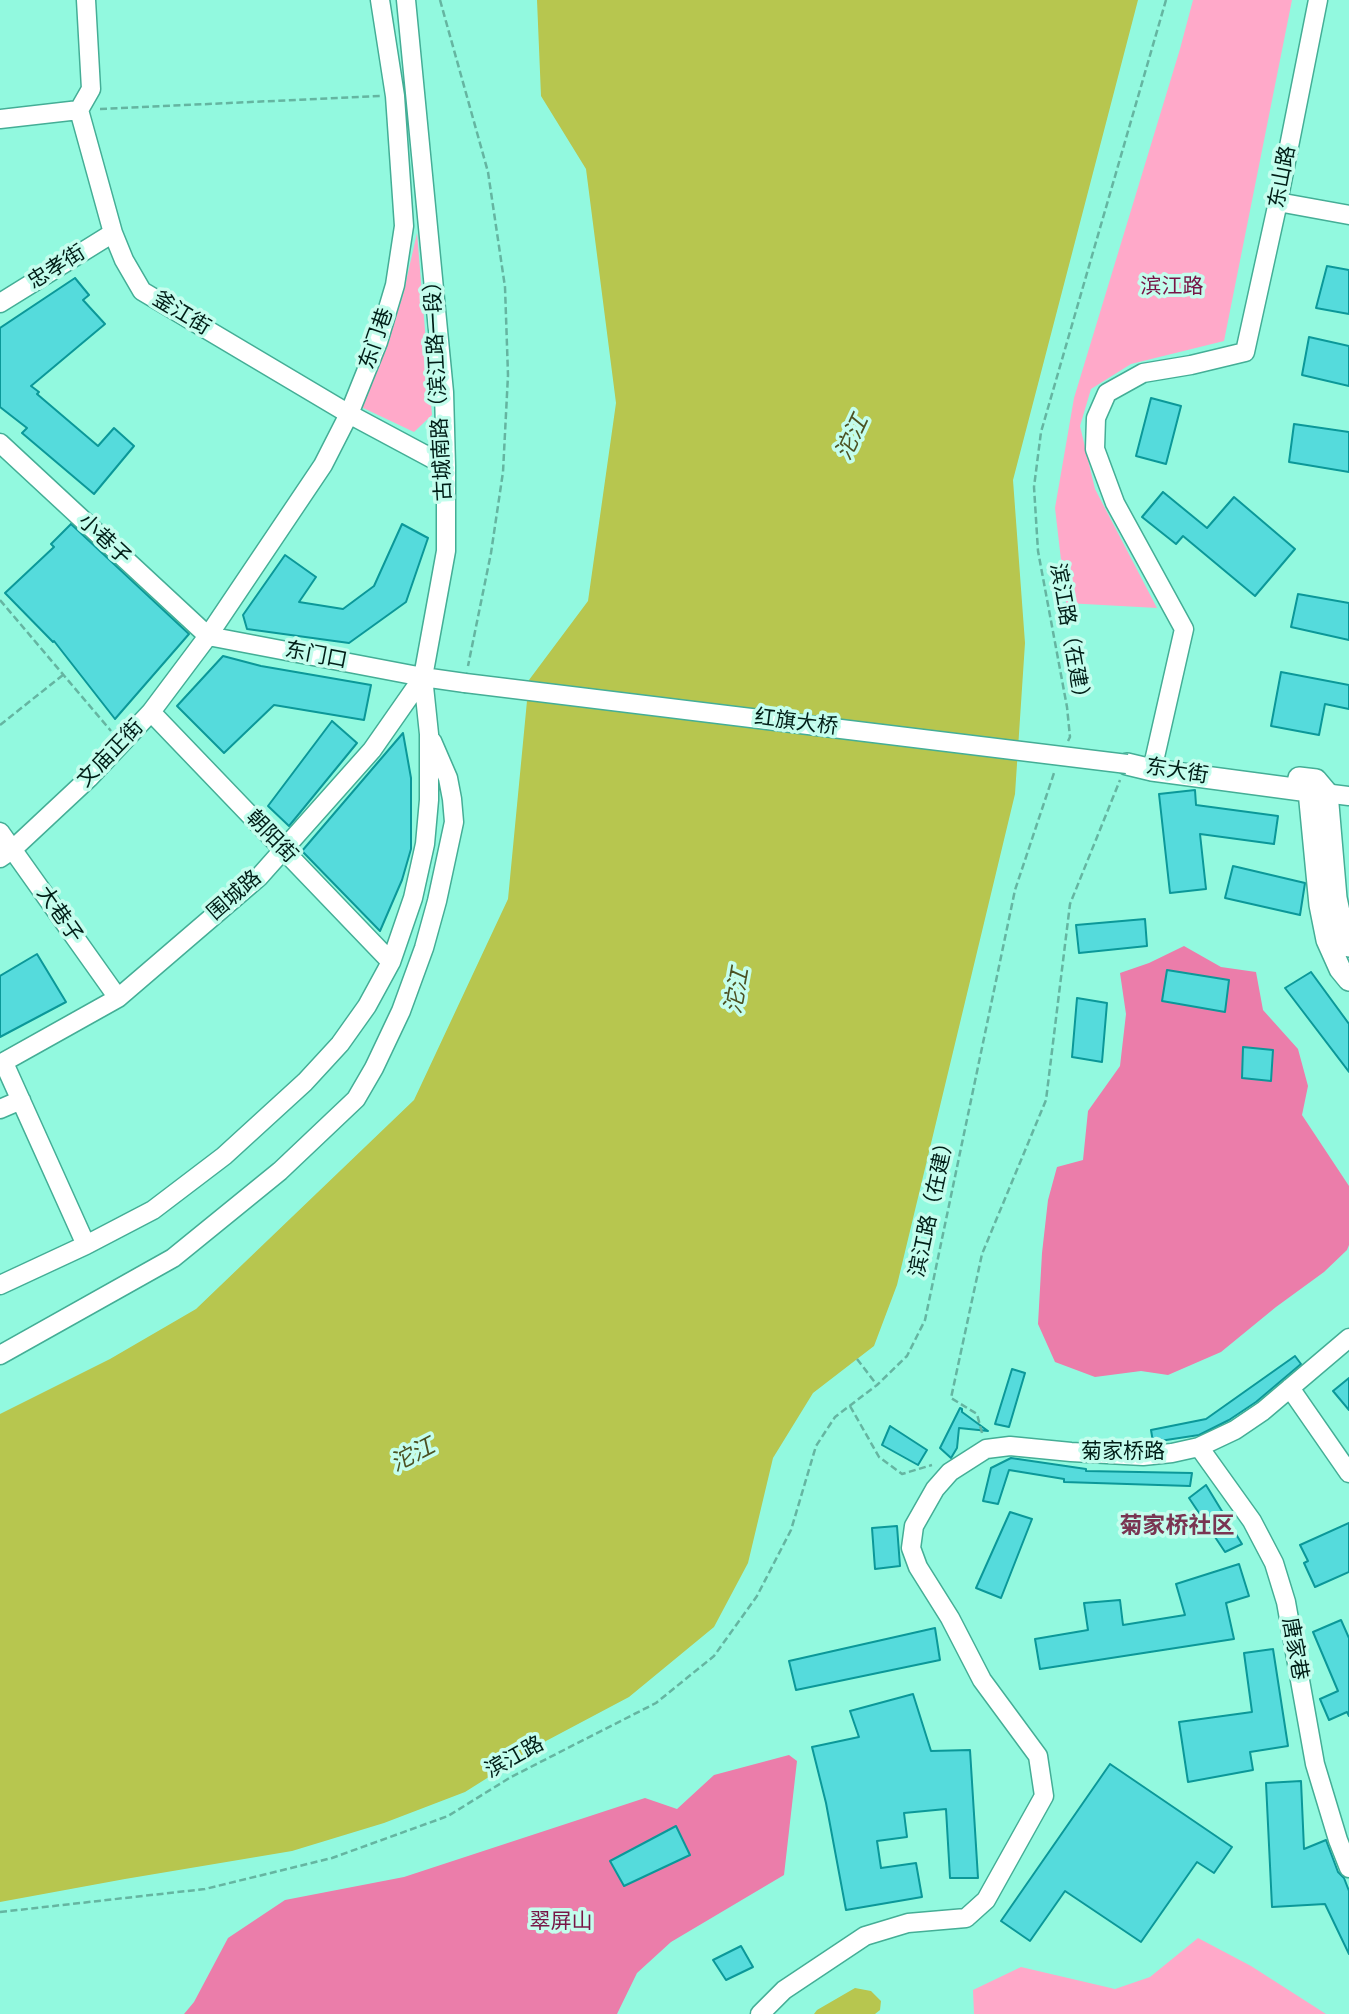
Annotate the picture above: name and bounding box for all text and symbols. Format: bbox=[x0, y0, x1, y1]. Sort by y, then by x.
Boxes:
street label: 东山路 bbox=[1265, 144, 1301, 210]
street label: 忠孝街 bbox=[24, 241, 90, 295]
street label: 古城南路（滨江路一段） bbox=[420, 270, 458, 502]
park label: 滨江路 bbox=[1141, 274, 1203, 300]
street label: 釜江街 bbox=[148, 287, 214, 341]
street label: 东门巷 bbox=[355, 305, 399, 373]
water label: 沱江 bbox=[831, 411, 875, 465]
street label: 小巷子 bbox=[72, 509, 136, 571]
street label: 滨江路（在建） bbox=[1044, 561, 1094, 711]
street label: 东门口 bbox=[283, 638, 349, 674]
street label: 红旗大桥 bbox=[753, 705, 839, 741]
street label: 文庙正街 bbox=[73, 715, 149, 793]
street label: 东大街 bbox=[1144, 755, 1210, 789]
street label: 朝阳街 bbox=[240, 806, 302, 868]
street label: 围城路 bbox=[203, 866, 267, 926]
street label: 大巷子 bbox=[31, 882, 87, 948]
water label: 沱江 bbox=[720, 966, 756, 1016]
street label: 滨江路（在建） bbox=[905, 1130, 961, 1280]
water label: 沱江 bbox=[386, 1433, 440, 1479]
street label: 菊家桥路 bbox=[1081, 1439, 1165, 1465]
district label: 菊家桥社区 bbox=[1120, 1513, 1234, 1541]
street label: 唐家巷 bbox=[1276, 1616, 1312, 1682]
street label: 滨江路 bbox=[481, 1732, 549, 1784]
park label: 翠屏山 bbox=[530, 1909, 592, 1935]

